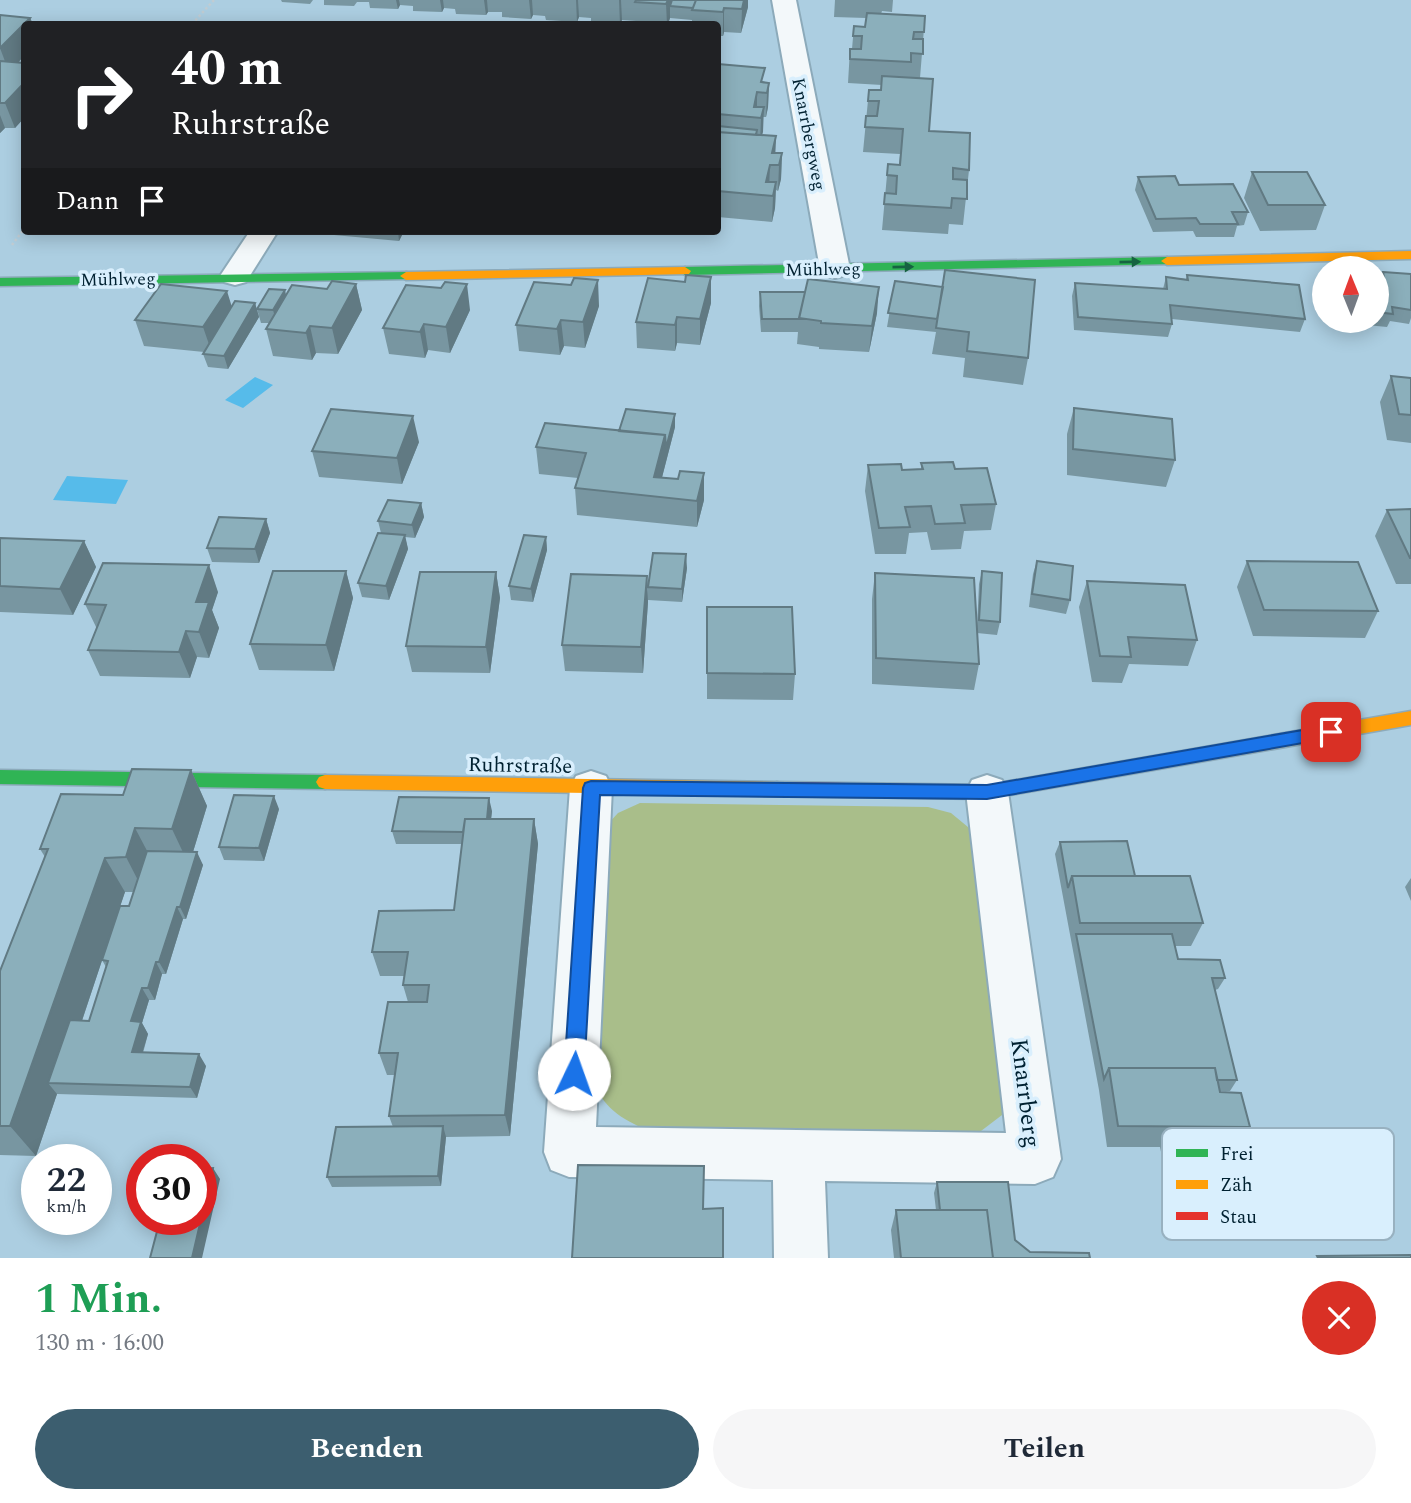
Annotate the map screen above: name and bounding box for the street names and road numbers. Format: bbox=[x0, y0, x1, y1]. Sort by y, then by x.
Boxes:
street label: Knarrbergweg bbox=[784, 75, 833, 193]
street label: Mühlweg bbox=[785, 255, 861, 284]
street label: Mühlweg bbox=[80, 265, 156, 294]
street label: Ruhrstraße bbox=[468, 749, 572, 783]
street label: Knarrberg bbox=[1000, 1036, 1050, 1150]

